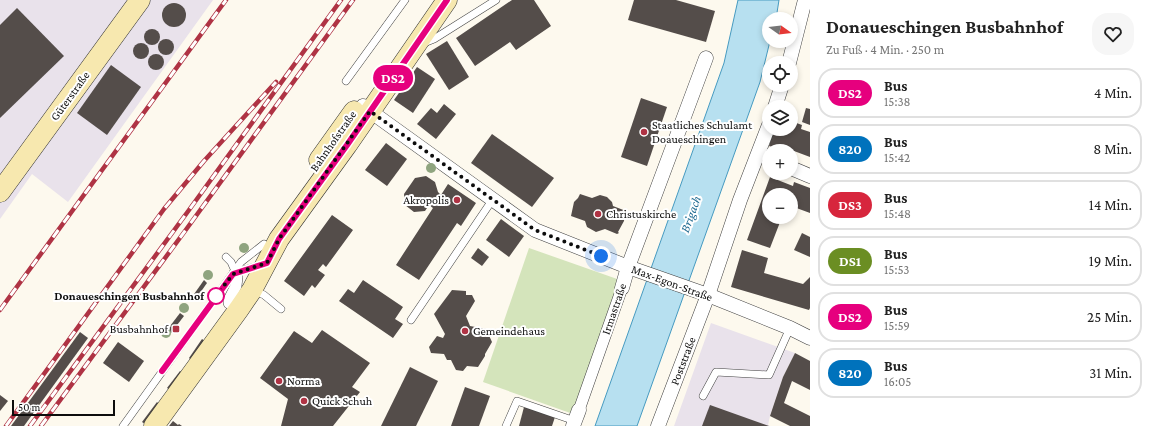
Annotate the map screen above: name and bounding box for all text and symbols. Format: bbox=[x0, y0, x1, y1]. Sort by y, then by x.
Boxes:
north arrow bbox=[762, 12, 798, 48]
map controls bbox=[762, 12, 798, 224]
button: heart bbox=[1092, 13, 1134, 55]
text: Donaueschingen Busbahnhof bbox=[826, 16, 1063, 37]
text: Zu Fuß · 4 Min. · 250 m bbox=[826, 42, 944, 57]
button: locate bbox=[762, 56, 798, 92]
line badge: DS2 bbox=[370, 65, 416, 91]
street label: Güterstraße bbox=[47, 69, 93, 123]
text: DS2 bbox=[381, 70, 405, 86]
text: Bus bbox=[884, 78, 907, 94]
text: DS2 bbox=[838, 85, 862, 101]
text: 4 Min. bbox=[1094, 85, 1132, 101]
text: 15:38 bbox=[884, 94, 911, 109]
button: layers bbox=[762, 100, 798, 136]
street label: Bahnhofstraße bbox=[307, 108, 359, 174]
place label: Staatliches Schulamt Doaueschingen bbox=[652, 118, 753, 146]
marker: Staatliches Schulamt Doaueschingen bbox=[639, 127, 649, 137]
text: Bus bbox=[884, 134, 907, 150]
text: 820 bbox=[838, 141, 862, 157]
text: 8 Min. bbox=[1093, 141, 1132, 157]
button: + bbox=[762, 144, 798, 180]
text: 15:42 bbox=[884, 150, 910, 165]
button: − bbox=[762, 188, 798, 224]
text: Bus bbox=[884, 190, 907, 206]
place label: Akropolis bbox=[403, 193, 449, 207]
water label: Brigach bbox=[677, 194, 704, 234]
marker: Akropolis bbox=[452, 195, 462, 205]
text: DS3 bbox=[838, 197, 862, 213]
text: 14 Min. bbox=[1089, 197, 1132, 213]
text: 15:48 bbox=[884, 206, 911, 221]
place label: Christuskirche bbox=[606, 207, 676, 221]
marker: Christuskirche bbox=[593, 209, 603, 219]
your location bbox=[591, 246, 611, 266]
text: Bus bbox=[884, 246, 907, 262]
text: DS1 bbox=[839, 253, 861, 269]
text: 19 Min. bbox=[1089, 253, 1132, 269]
street label: Max-Egon-Straße bbox=[629, 262, 715, 304]
text: 15:53 bbox=[884, 262, 910, 277]
street label: Irmastraße bbox=[599, 282, 629, 336]
marker: Donaueschingen Busbahnhof bbox=[207, 287, 225, 305]
place label: Donaueschingen Busbahnhof bbox=[54, 289, 205, 303]
text: Bus bbox=[884, 302, 907, 318]
text: DS2 bbox=[838, 309, 862, 325]
text: 25 Min. bbox=[1087, 309, 1132, 325]
text: 15:59 bbox=[884, 318, 910, 333]
place label: Busbahnhof bbox=[110, 322, 169, 336]
marker: Busbahnhof bbox=[171, 324, 181, 334]
place label: Gemeindehaus bbox=[473, 324, 545, 338]
marker: Gemeindehaus bbox=[460, 326, 470, 336]
street label: Poststraße bbox=[667, 335, 699, 387]
text: Bus bbox=[884, 358, 907, 374]
text: 820 bbox=[838, 365, 862, 381]
text: 31 Min. bbox=[1089, 365, 1132, 381]
place label: Norma bbox=[287, 374, 321, 388]
text: 16:05 bbox=[884, 374, 911, 389]
marker: Norma bbox=[274, 376, 284, 386]
place label: Quick Schuh bbox=[312, 394, 373, 408]
marker: Quick Schuh bbox=[299, 396, 309, 406]
scale bar bbox=[12, 398, 115, 417]
text: 50 m bbox=[18, 401, 40, 413]

